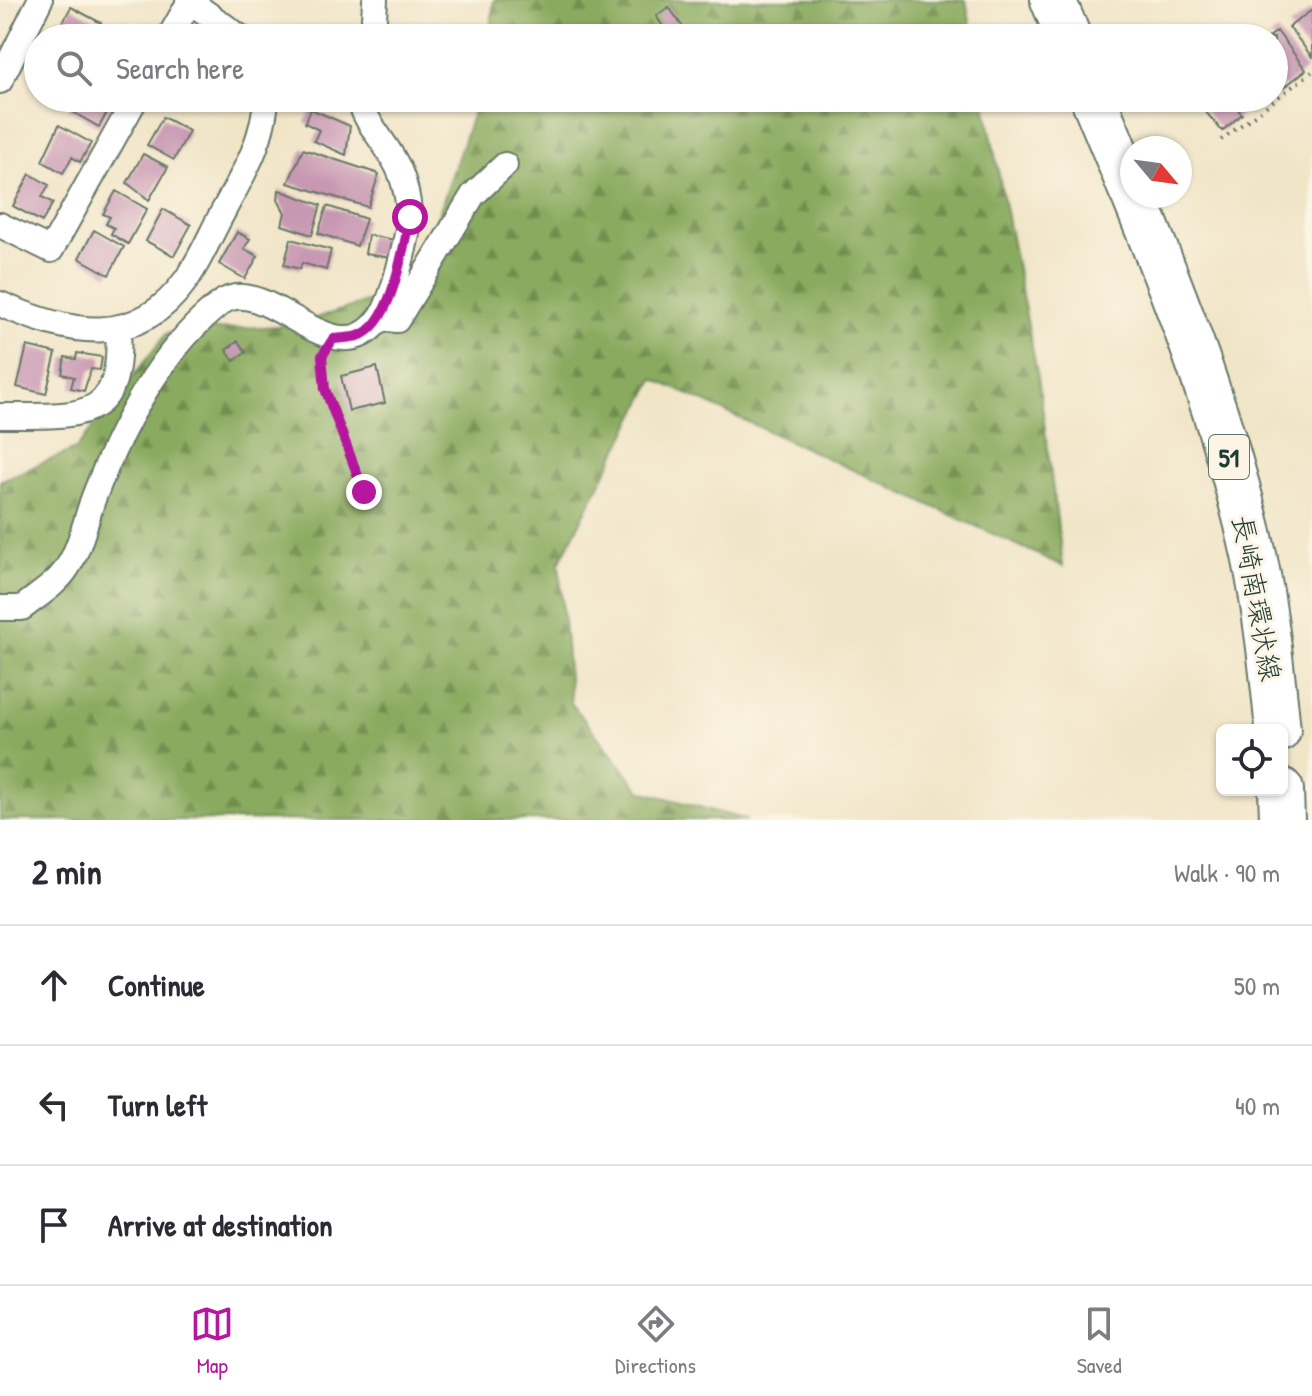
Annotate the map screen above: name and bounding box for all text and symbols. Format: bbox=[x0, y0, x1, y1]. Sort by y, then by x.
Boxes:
search box bbox=[24, 24, 1288, 112]
icon: search bbox=[52, 46, 96, 90]
text: Search here bbox=[116, 48, 244, 88]
north arrow bbox=[1120, 136, 1192, 208]
route start bbox=[392, 199, 428, 235]
road number: 51 bbox=[1209, 435, 1249, 479]
route end bbox=[346, 474, 382, 510]
street label: 長崎南環状線 bbox=[1224, 512, 1290, 684]
map controls bbox=[1216, 724, 1288, 796]
button: locate bbox=[1216, 724, 1288, 796]
text: 2 min bbox=[32, 849, 102, 895]
text: Walk · 90 m bbox=[1174, 855, 1280, 890]
icon: ahead bbox=[32, 963, 76, 1007]
text: Continue bbox=[108, 965, 205, 1005]
text: 50 m bbox=[1234, 968, 1280, 1003]
icon: left bbox=[32, 1083, 76, 1127]
text: Turn left bbox=[108, 1085, 207, 1125]
text: 40 m bbox=[1235, 1088, 1280, 1123]
icon: arrive bbox=[32, 1203, 76, 1247]
text: Arrive at destination bbox=[108, 1205, 333, 1245]
tab: Map bbox=[190, 1302, 234, 1380]
tab: Directions bbox=[615, 1302, 696, 1380]
tab: Saved bbox=[1077, 1302, 1122, 1380]

